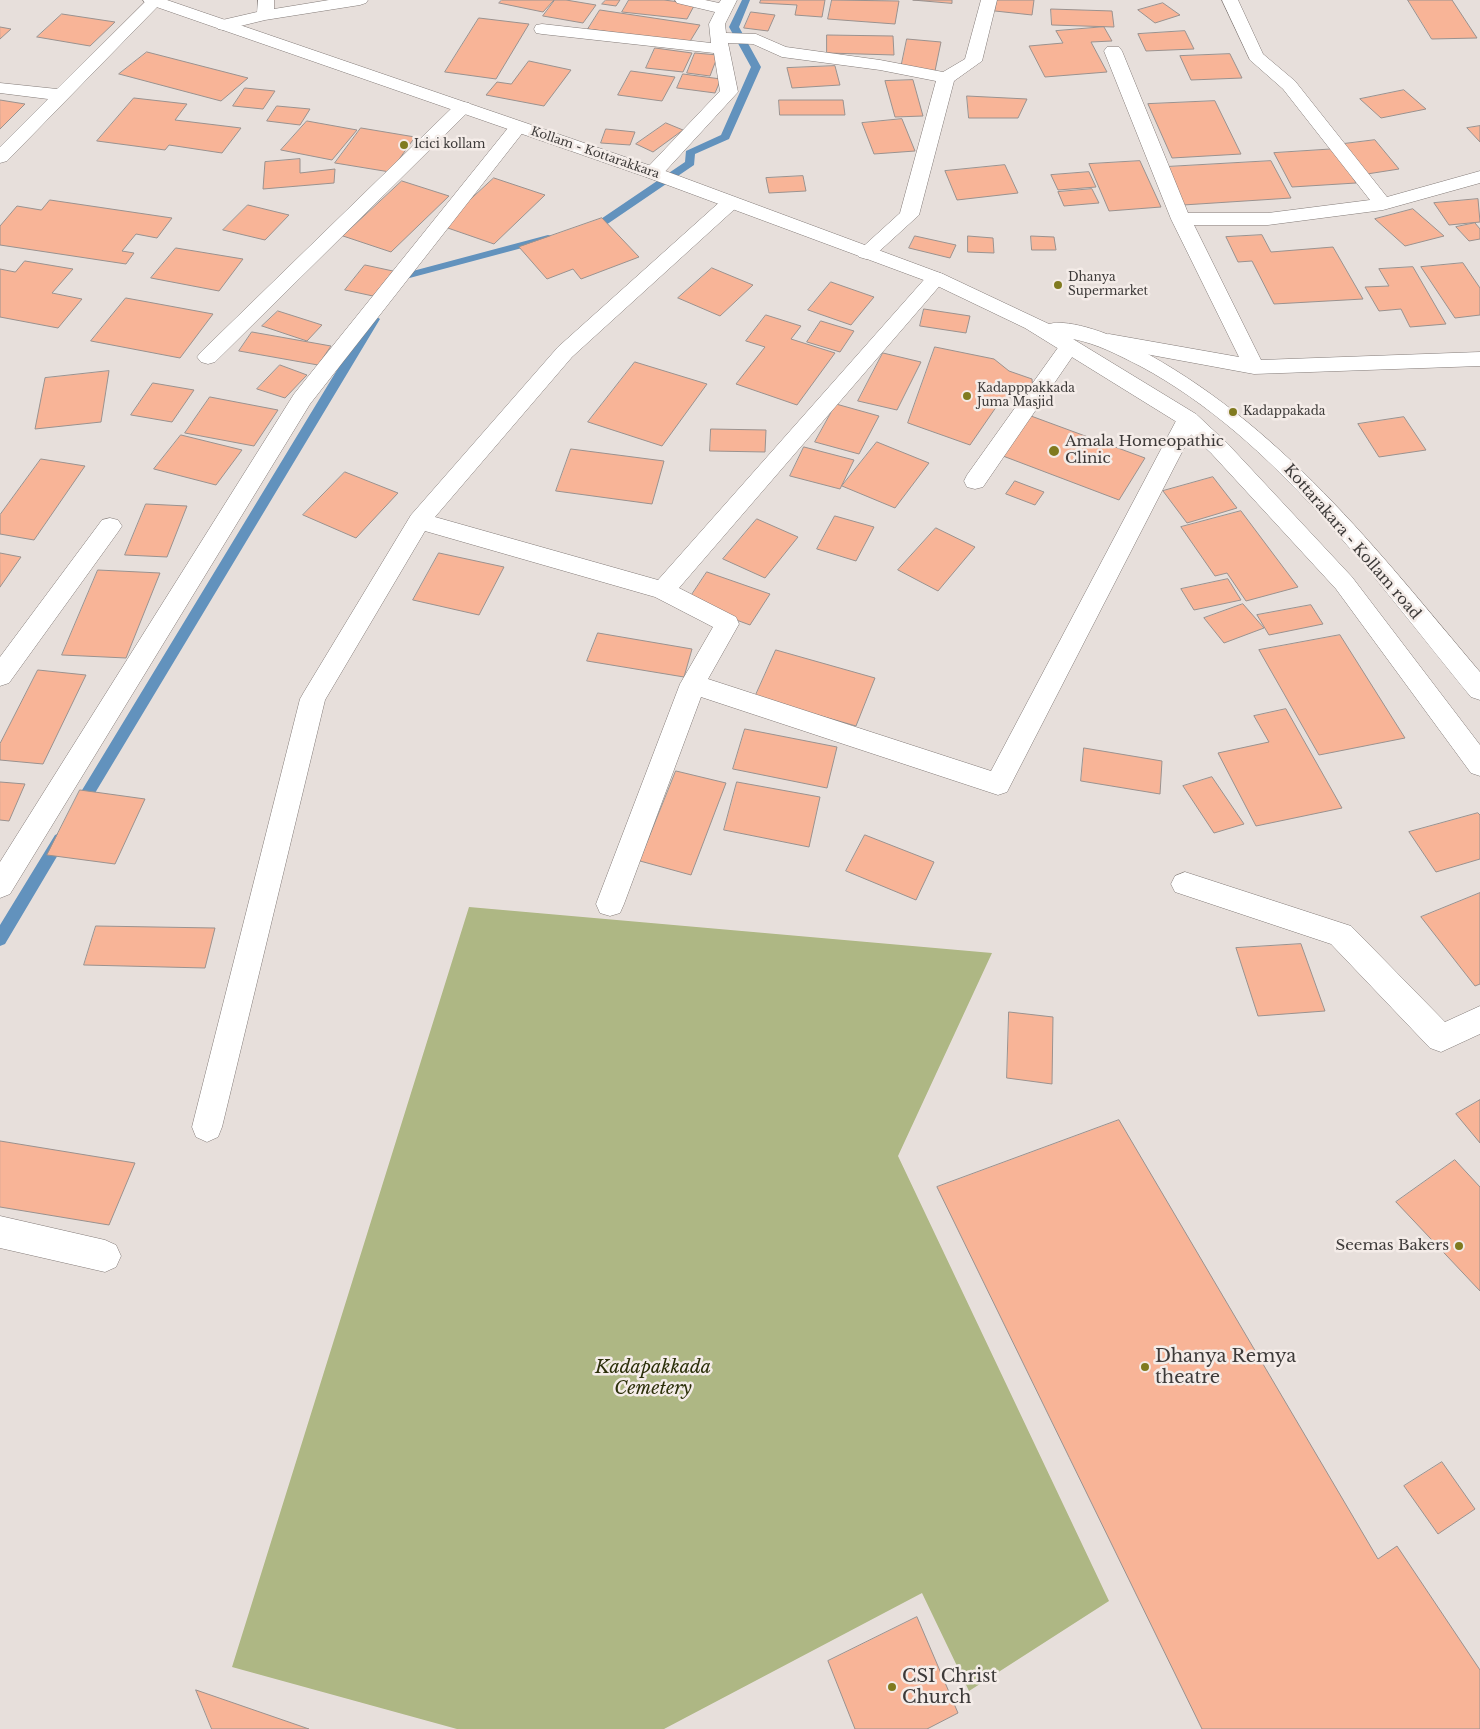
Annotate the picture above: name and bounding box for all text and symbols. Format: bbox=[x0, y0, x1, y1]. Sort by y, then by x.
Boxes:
street label: Kollam - Kottarakkara bbox=[529, 124, 661, 182]
place label: Icici kollam bbox=[414, 138, 485, 152]
marker: Icici kollam bbox=[398, 139, 410, 151]
place label: Dhanya Supermarket bbox=[1068, 271, 1148, 299]
marker: Dhanya Supermarket bbox=[1052, 279, 1064, 291]
place label: Kadapppakkada Juma Masjid bbox=[977, 382, 1075, 410]
marker: Kadapppakkada Juma Masjid bbox=[961, 390, 973, 402]
place label: Kadappakada bbox=[1243, 405, 1325, 419]
marker: Kadappakada bbox=[1227, 406, 1239, 418]
place label: Amala Homeopathic Clinic bbox=[1065, 433, 1224, 468]
marker: Amala Homeopathic Clinic bbox=[1047, 444, 1061, 458]
street label: Kottarakara - Kollam road bbox=[1280, 461, 1424, 623]
place label: Seemas Bakers bbox=[1336, 1237, 1449, 1255]
marker: Seemas Bakers bbox=[1453, 1240, 1465, 1252]
place label: Dhanya Remya theatre bbox=[1155, 1346, 1296, 1388]
park label: Kadapakkada Cemetery bbox=[595, 1357, 711, 1400]
marker: Dhanya Remya theatre bbox=[1139, 1361, 1151, 1373]
place label: CSI Christ Church bbox=[902, 1666, 997, 1708]
marker: CSI Christ Church bbox=[886, 1681, 898, 1693]

